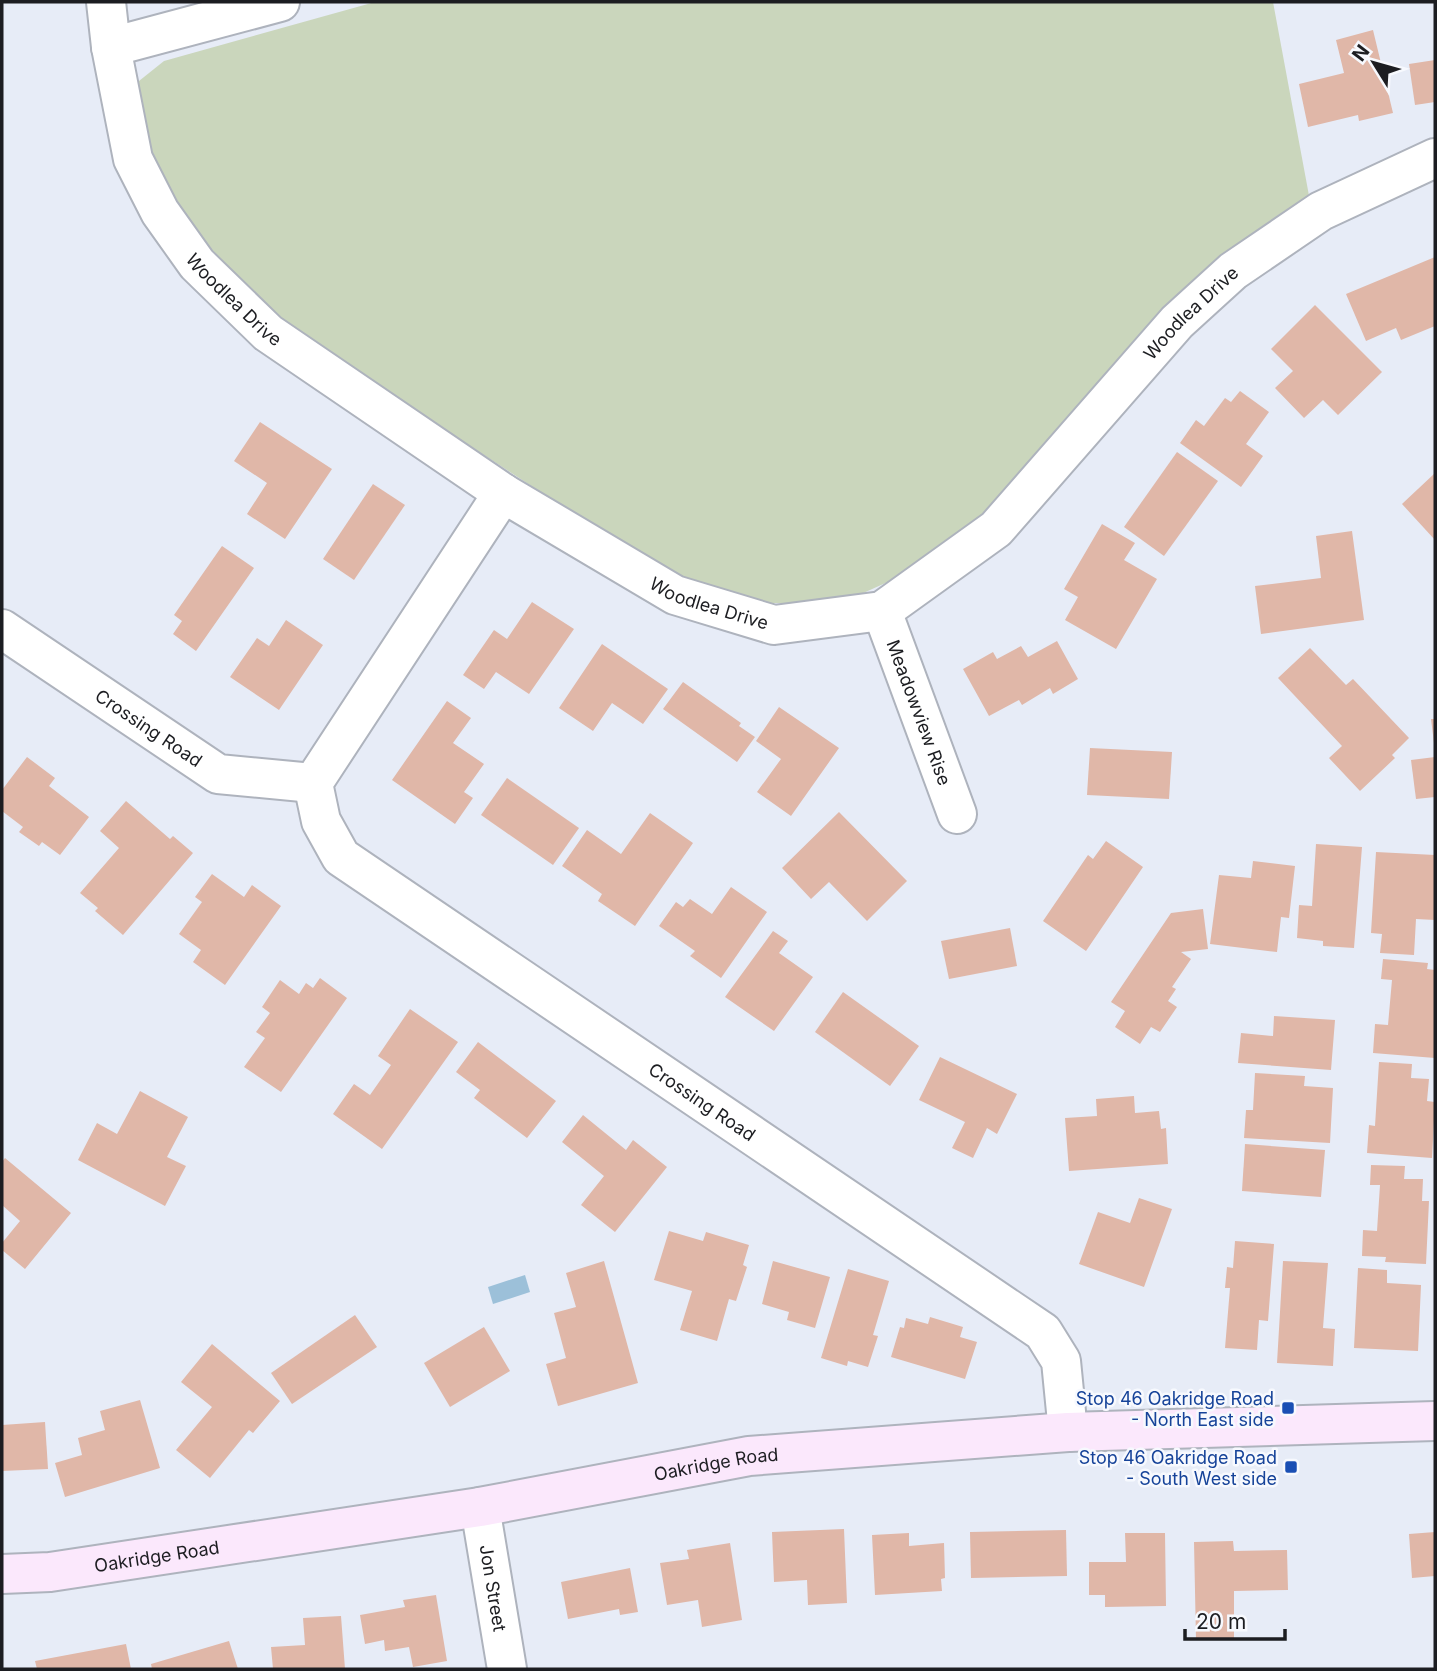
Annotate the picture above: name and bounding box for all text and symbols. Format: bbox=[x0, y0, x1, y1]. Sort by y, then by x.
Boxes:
north arrow bbox=[1339, 28, 1409, 98]
text: N bbox=[1347, 40, 1374, 66]
street label: Woodlea Drive bbox=[182, 249, 286, 350]
street label: Woodlea Drive bbox=[1139, 261, 1242, 363]
street label: Woodlea Drive bbox=[646, 572, 771, 633]
street label: Meadowview Rise bbox=[883, 637, 956, 788]
street label: Crossing Road bbox=[92, 684, 206, 771]
street label: Crossing Road bbox=[645, 1058, 760, 1145]
place label: Stop 46 Oakridge Road - North East side bbox=[1076, 1388, 1274, 1430]
marker: Stop 46 Oakridge Road - North East side bbox=[1280, 1400, 1296, 1416]
street label: Oakridge Road bbox=[652, 1443, 779, 1484]
place label: Stop 46 Oakridge Road - South West side bbox=[1079, 1447, 1277, 1489]
marker: Stop 46 Oakridge Road - South West side bbox=[1283, 1459, 1299, 1475]
street label: Oakridge Road bbox=[93, 1536, 221, 1576]
street label: Jon Street bbox=[476, 1543, 511, 1633]
scale bar bbox=[1185, 1598, 1285, 1642]
text: 20 m bbox=[1196, 1609, 1246, 1634]

